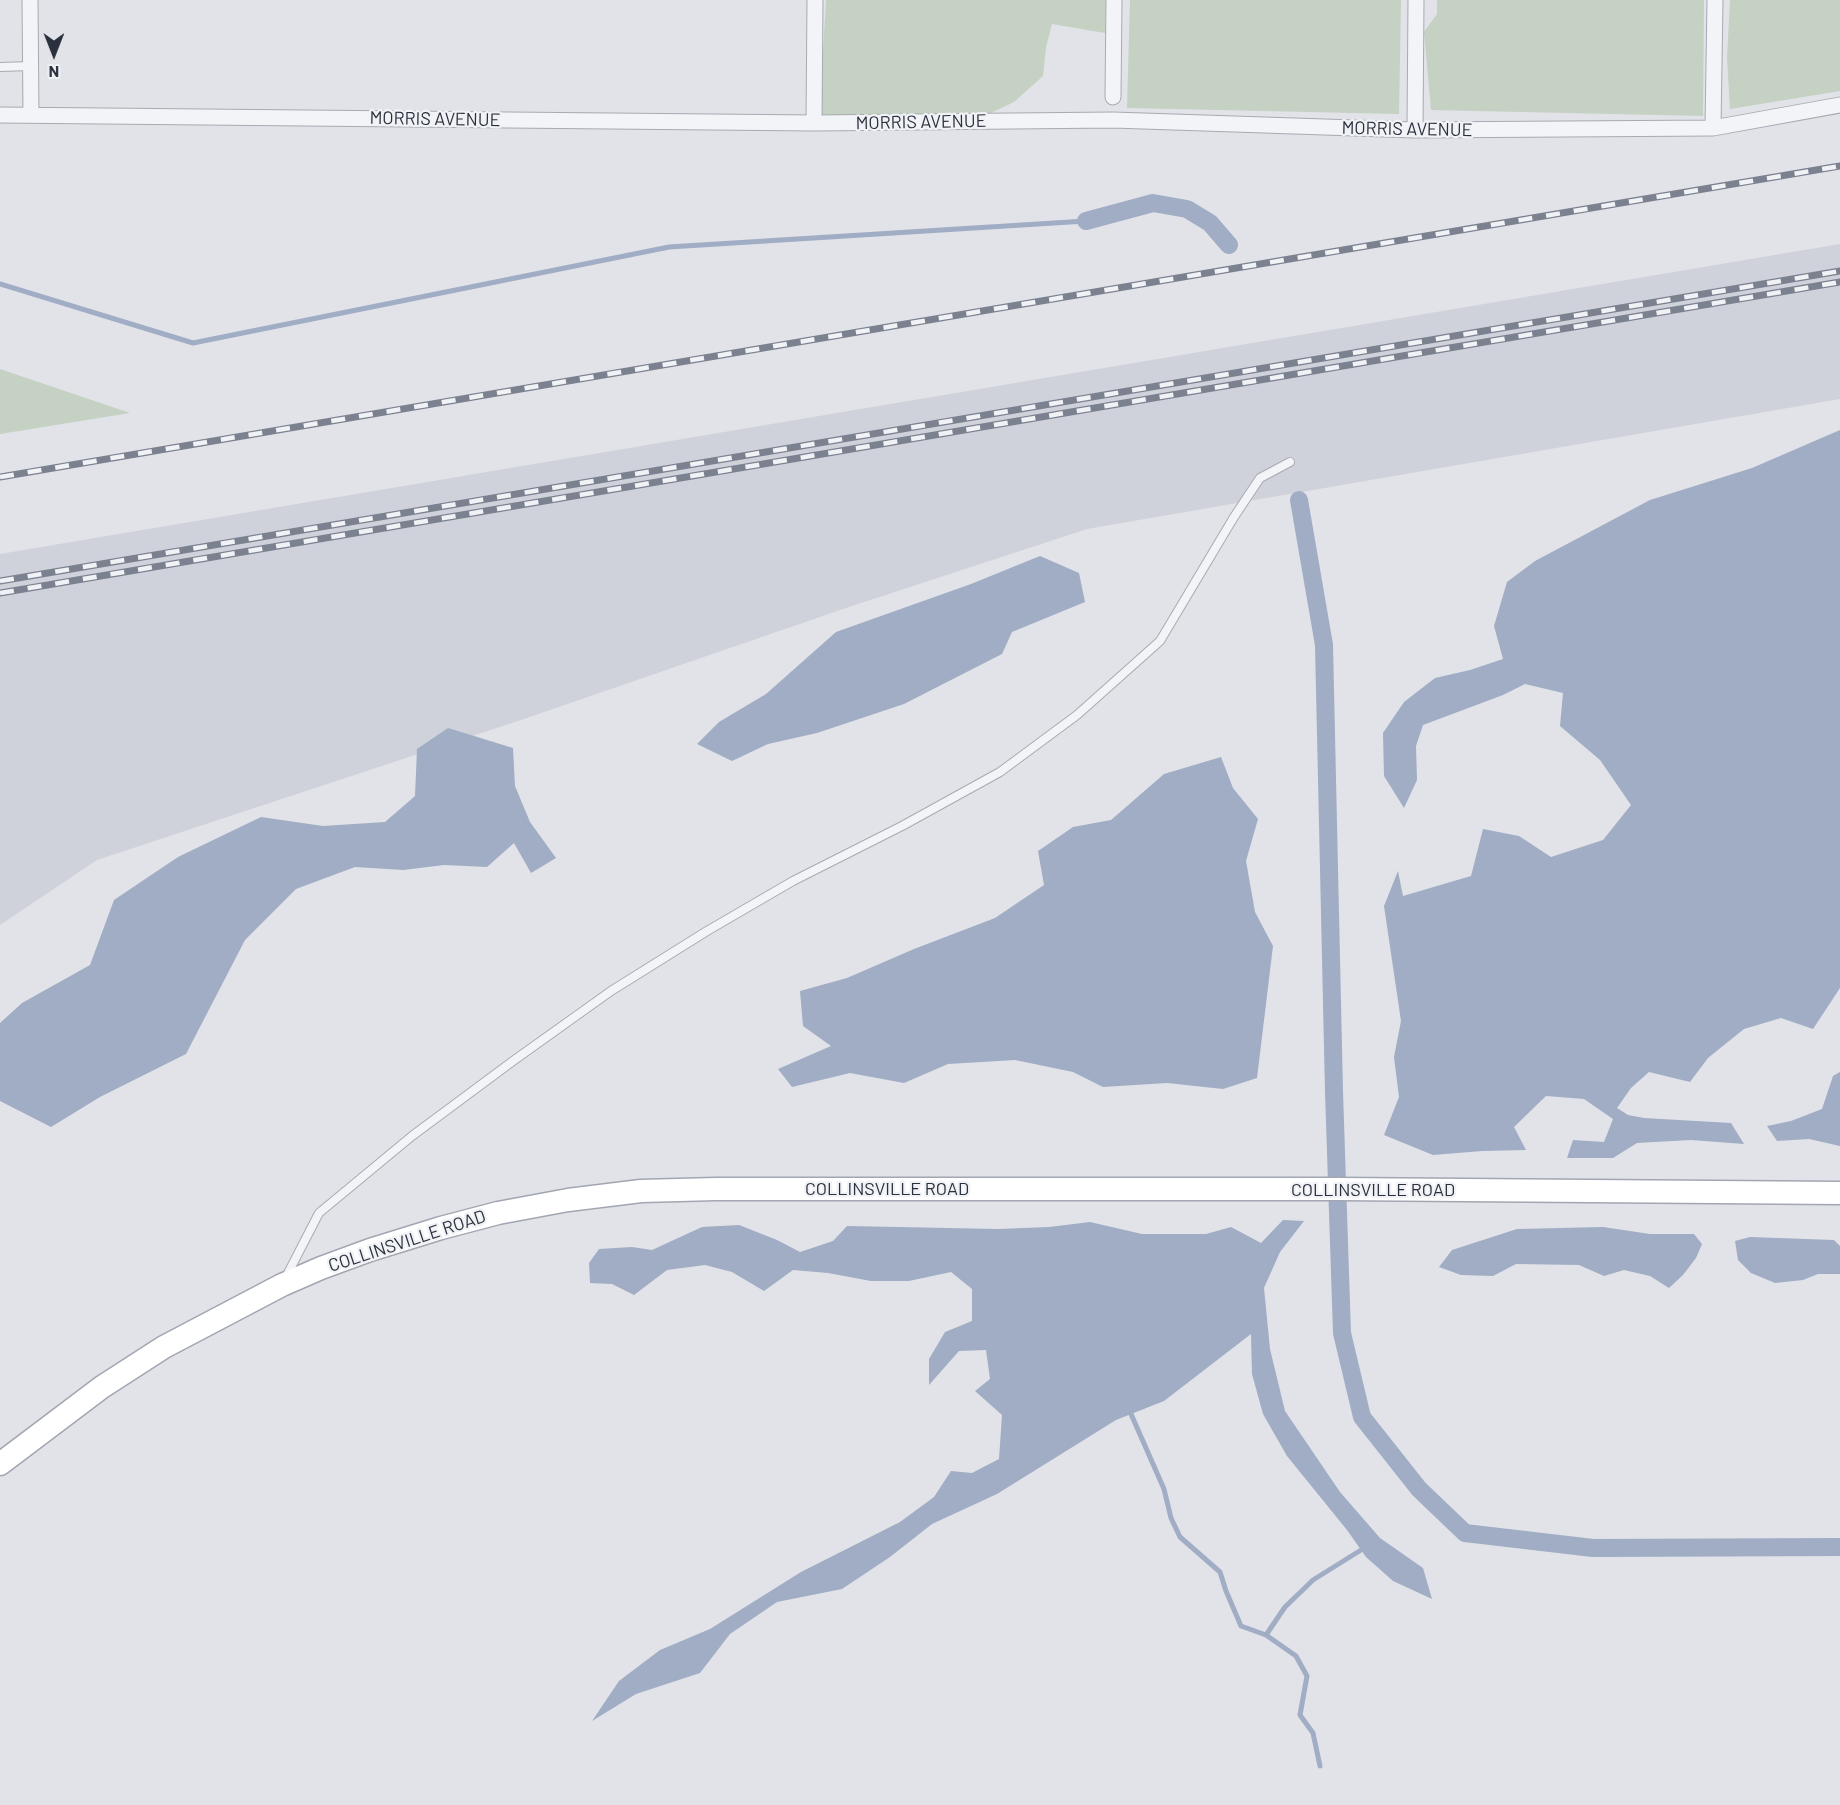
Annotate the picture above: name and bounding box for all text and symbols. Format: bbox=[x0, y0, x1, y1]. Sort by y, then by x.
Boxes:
north arrow bbox=[24, 24, 84, 84]
text: N bbox=[49, 63, 59, 82]
street label: MORRIS AVENUE bbox=[369, 107, 501, 131]
street label: MORRIS AVENUE bbox=[855, 110, 987, 134]
street label: MORRIS AVENUE bbox=[1341, 117, 1473, 141]
street label: COLLINSVILLE ROAD bbox=[805, 1178, 969, 1200]
street label: COLLINSVILLE ROAD bbox=[1291, 1179, 1455, 1201]
street label: COLLINSVILLE ROAD bbox=[326, 1205, 488, 1277]

